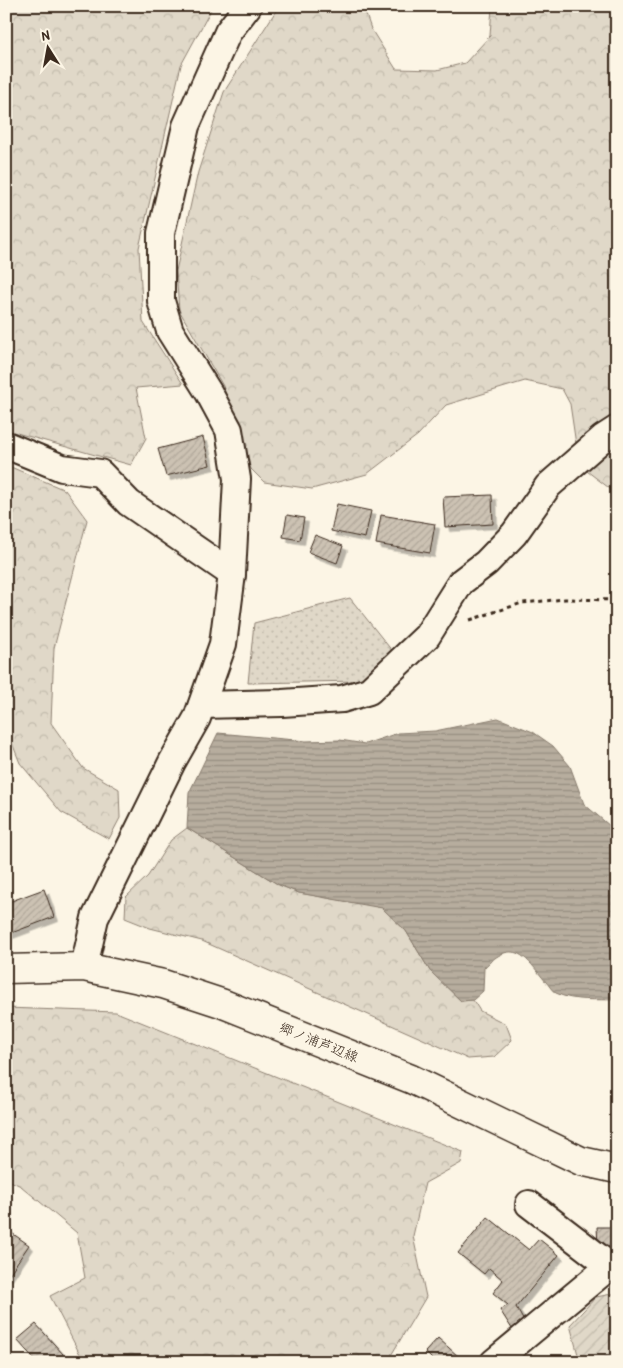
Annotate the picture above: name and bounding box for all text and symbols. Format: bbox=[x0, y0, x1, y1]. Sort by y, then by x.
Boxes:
north arrow bbox=[22, 22, 72, 72]
text: N bbox=[40, 25, 51, 45]
street label: 郷ノ浦芦辺線 bbox=[277, 1017, 362, 1066]

